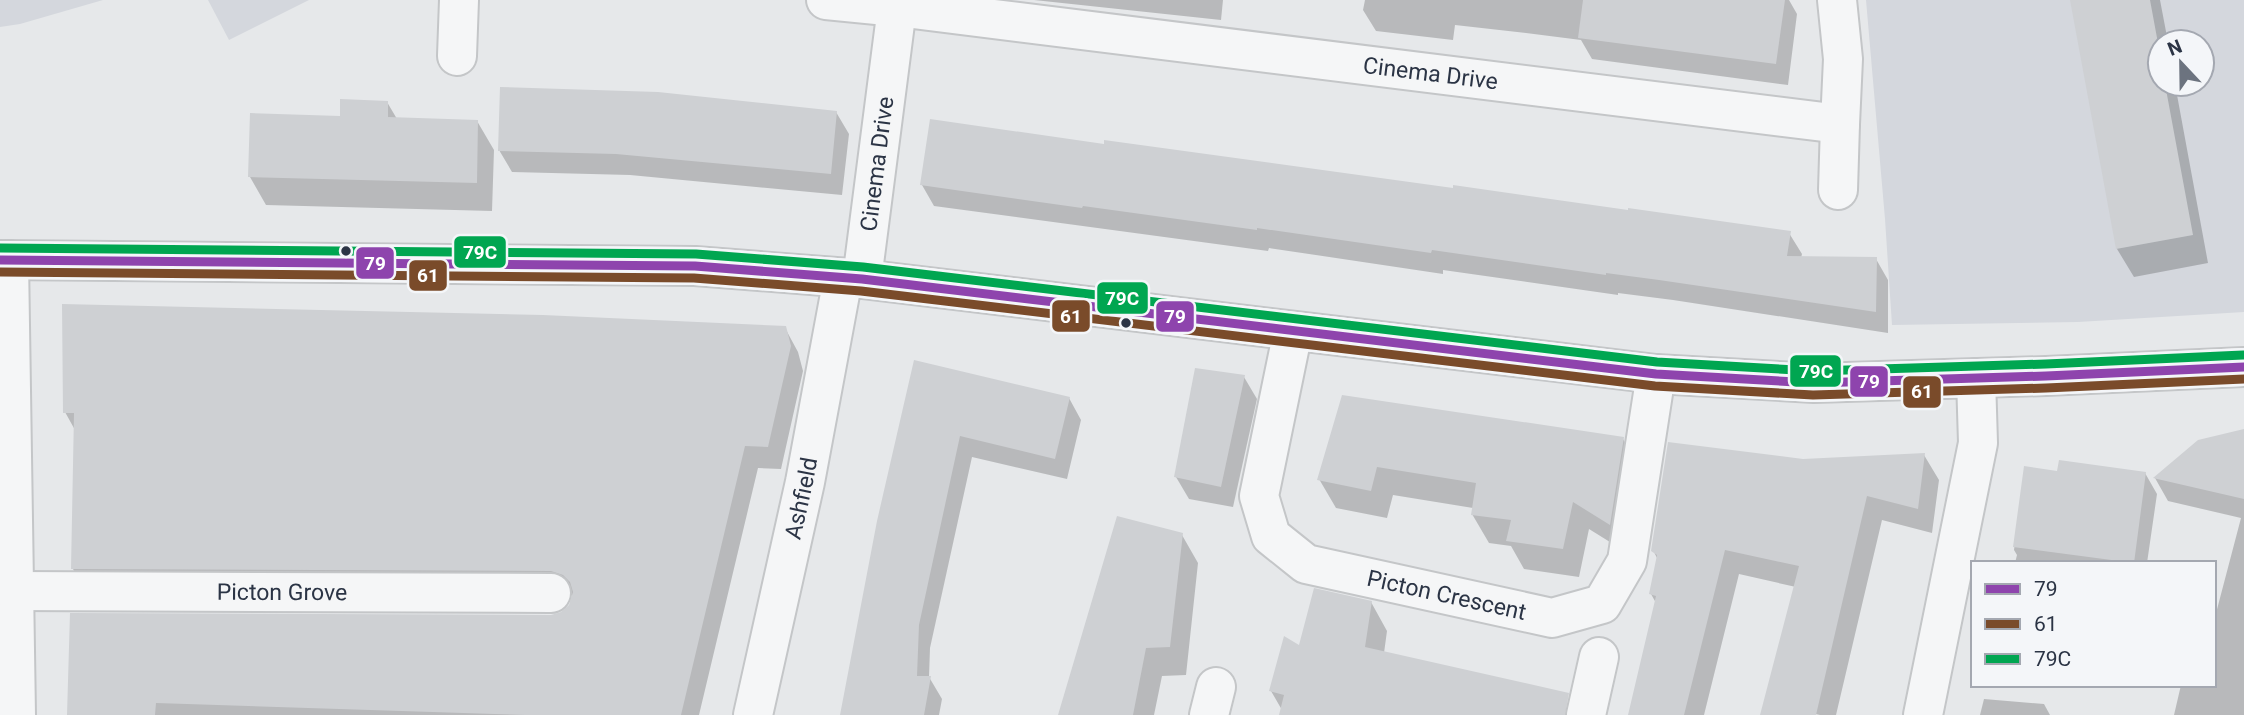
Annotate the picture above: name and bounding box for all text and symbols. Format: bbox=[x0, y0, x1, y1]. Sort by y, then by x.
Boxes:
north arrow bbox=[2146, 28, 2216, 98]
text: N bbox=[2164, 35, 2185, 61]
street label: Cinema Drive bbox=[1362, 52, 1499, 95]
street label: Cinema Drive bbox=[855, 95, 899, 233]
line badge: 79C bbox=[453, 235, 507, 269]
text: 79C bbox=[463, 241, 497, 264]
unlabelled marker bbox=[339, 244, 353, 258]
line badge: 79 bbox=[355, 246, 395, 280]
text: 79 bbox=[364, 252, 386, 275]
line badge: 61 bbox=[408, 259, 448, 292]
text: 61 bbox=[417, 264, 439, 287]
line badge: 79C bbox=[1096, 281, 1149, 315]
text: 79C bbox=[1105, 287, 1139, 310]
line badge: 61 bbox=[1051, 299, 1091, 333]
line badge: 79 bbox=[1155, 300, 1195, 333]
text: 61 bbox=[1060, 305, 1082, 328]
text: 79 bbox=[1164, 305, 1186, 328]
unlabelled marker bbox=[1119, 316, 1133, 330]
line badge: 79C bbox=[1789, 354, 1842, 388]
text: 79C bbox=[1799, 360, 1833, 383]
line badge: 79 bbox=[1849, 365, 1889, 398]
text: 79 bbox=[1858, 370, 1880, 393]
line badge: 61 bbox=[1902, 375, 1942, 409]
text: 61 bbox=[1911, 380, 1933, 403]
street label: Ashfield bbox=[780, 455, 823, 542]
legend bbox=[1971, 561, 2216, 687]
street label: Picton Crescent bbox=[1364, 565, 1529, 626]
text: 79 bbox=[2034, 577, 2058, 601]
street label: Picton Grove bbox=[217, 579, 347, 606]
text: 61 bbox=[2034, 612, 2058, 636]
text: 79C bbox=[2034, 647, 2071, 671]

